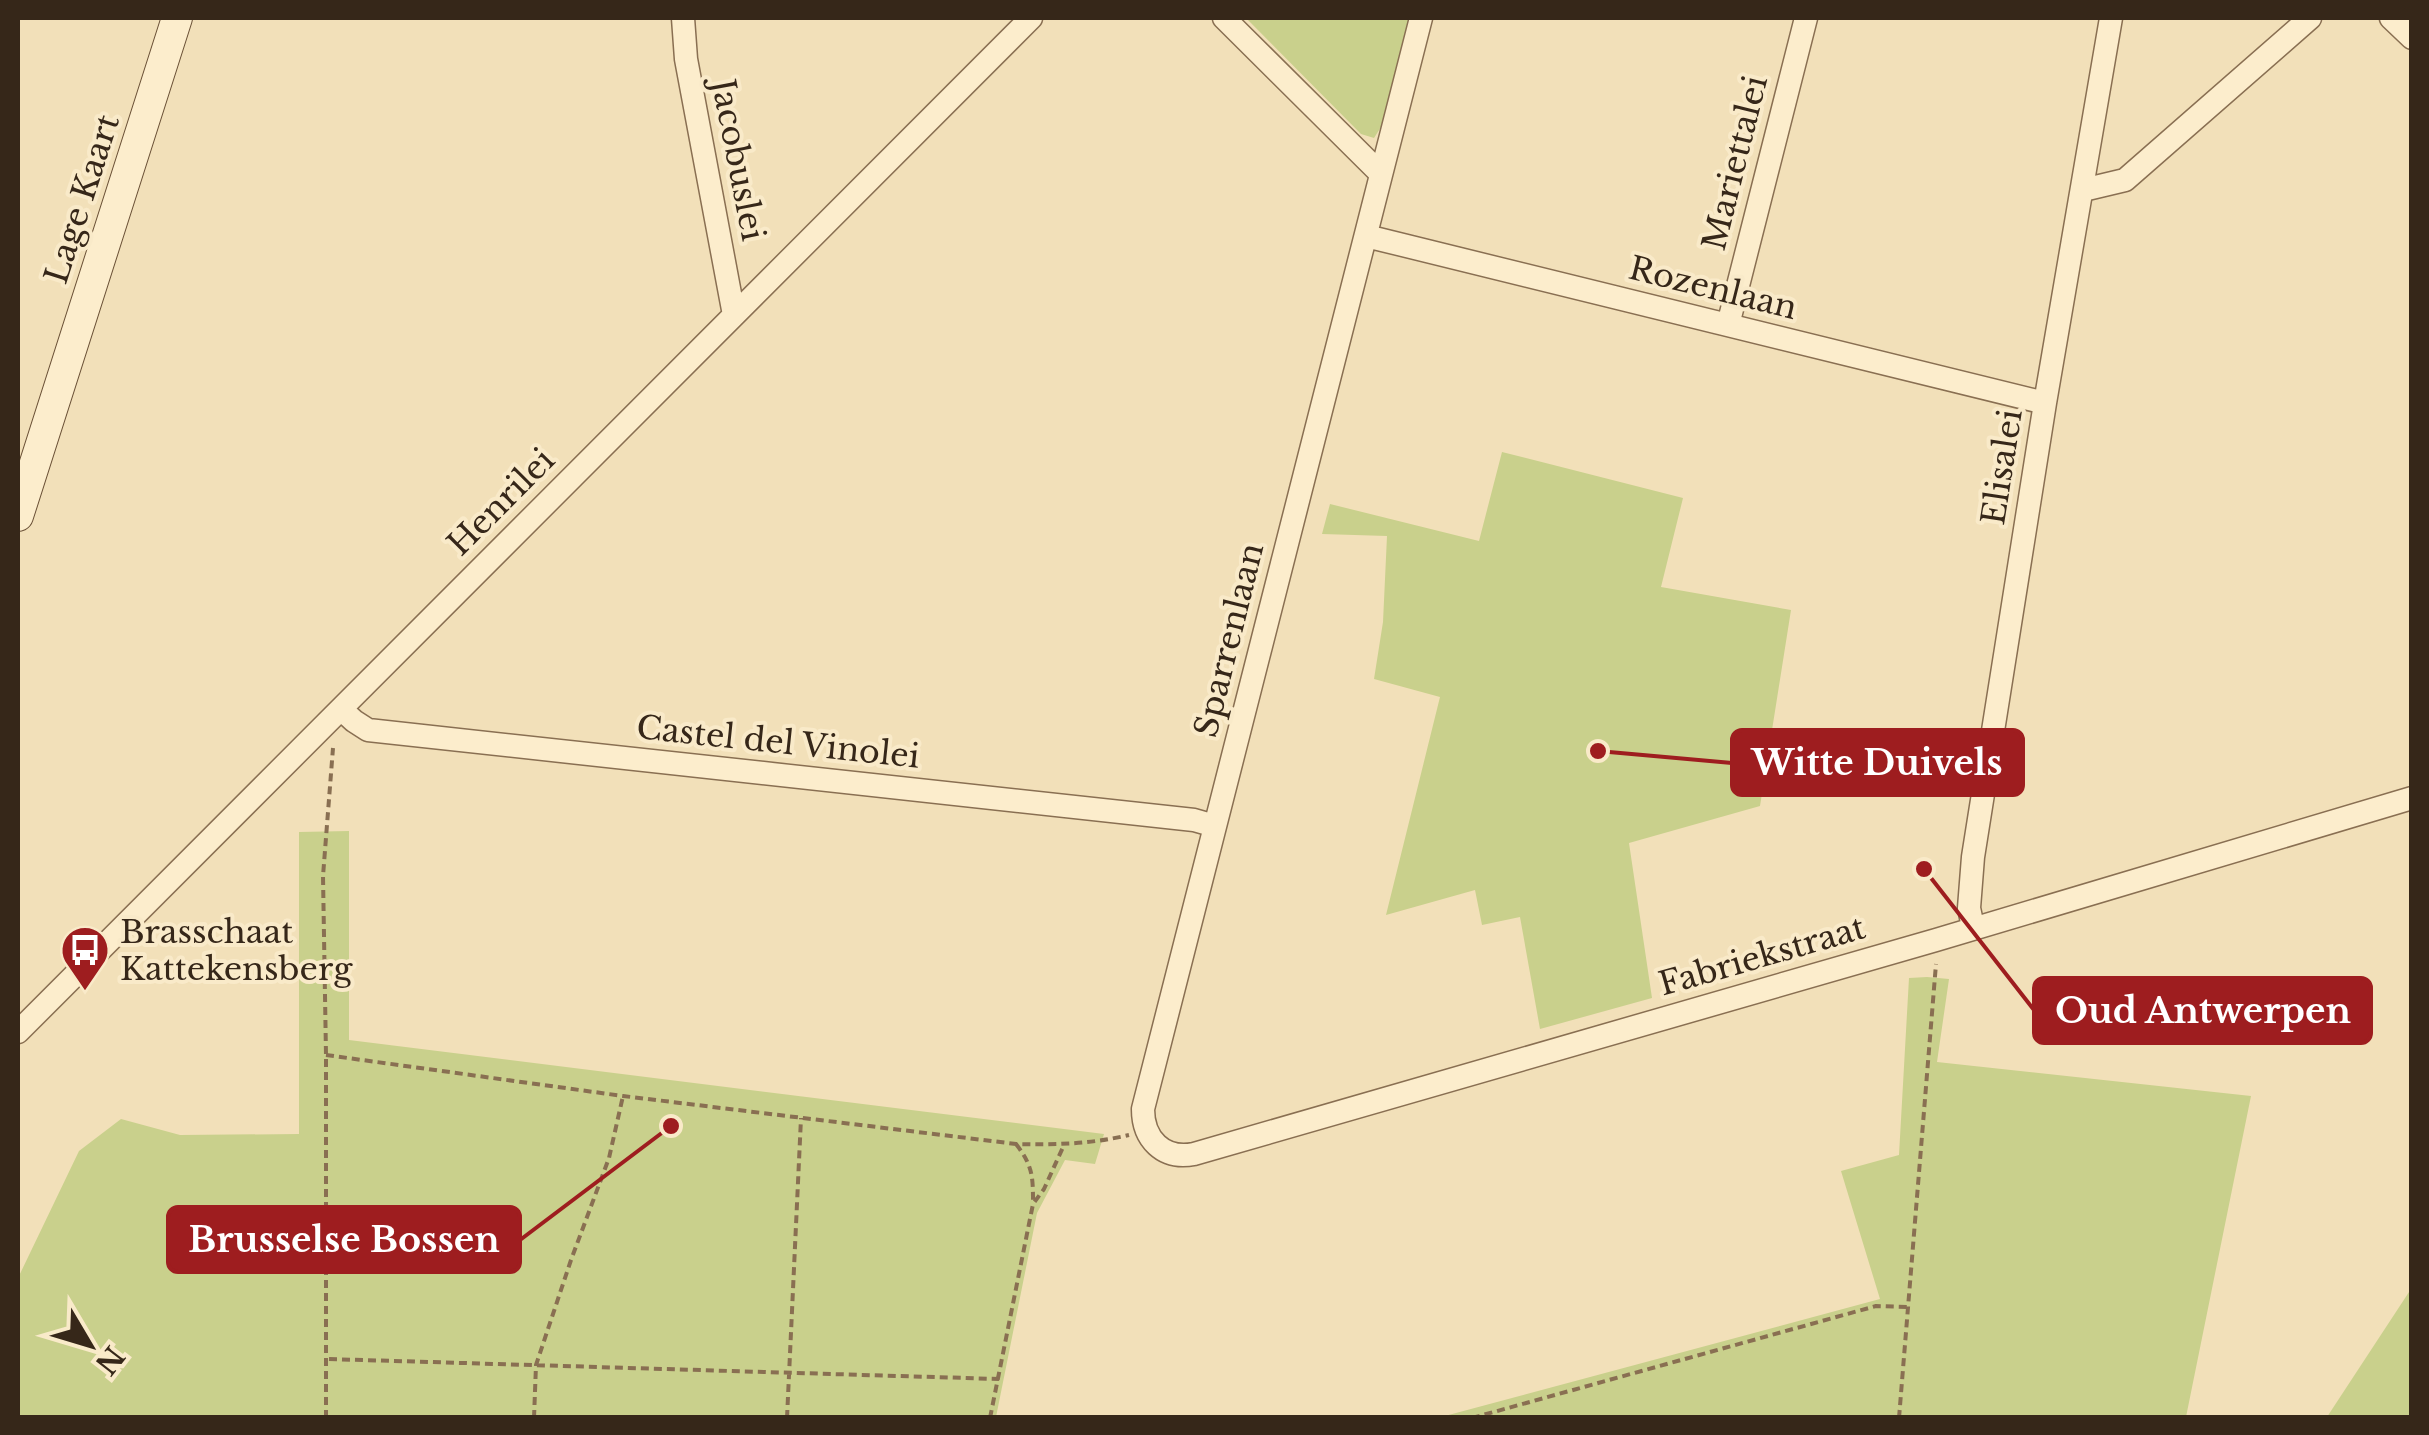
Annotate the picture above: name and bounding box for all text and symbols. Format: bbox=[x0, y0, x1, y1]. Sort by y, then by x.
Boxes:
street label: Mariettalei bbox=[1694, 71, 1776, 255]
street label: Jacobuslei bbox=[702, 72, 773, 244]
street label: Lage Kaart bbox=[36, 109, 128, 289]
street label: Rozenlaan bbox=[1625, 248, 1801, 328]
street label: Elisalei bbox=[1973, 406, 2031, 528]
street label: Henrilei bbox=[439, 440, 563, 564]
street label: Sparrenlaan bbox=[1186, 539, 1272, 741]
street label: Castel del Vinolei bbox=[634, 707, 922, 777]
callout: Witte Duivels bbox=[1732, 730, 2023, 795]
text: Witte Duivels bbox=[1750, 741, 2003, 784]
street label: Fabriekstraat bbox=[1654, 907, 1870, 1005]
place label: Brasschaat Kattekensberg bbox=[120, 912, 353, 989]
bus stop icon: Brasschaat Kattekensberg bbox=[59, 924, 111, 992]
callout: Oud Antwerpen bbox=[2034, 978, 2371, 1043]
text: Oud Antwerpen bbox=[2055, 989, 2351, 1032]
callout: Brusselse Bossen bbox=[168, 1207, 520, 1272]
text: Brusselse Bossen bbox=[188, 1218, 500, 1261]
north arrow bbox=[40, 1295, 140, 1395]
text: N bbox=[87, 1339, 131, 1381]

